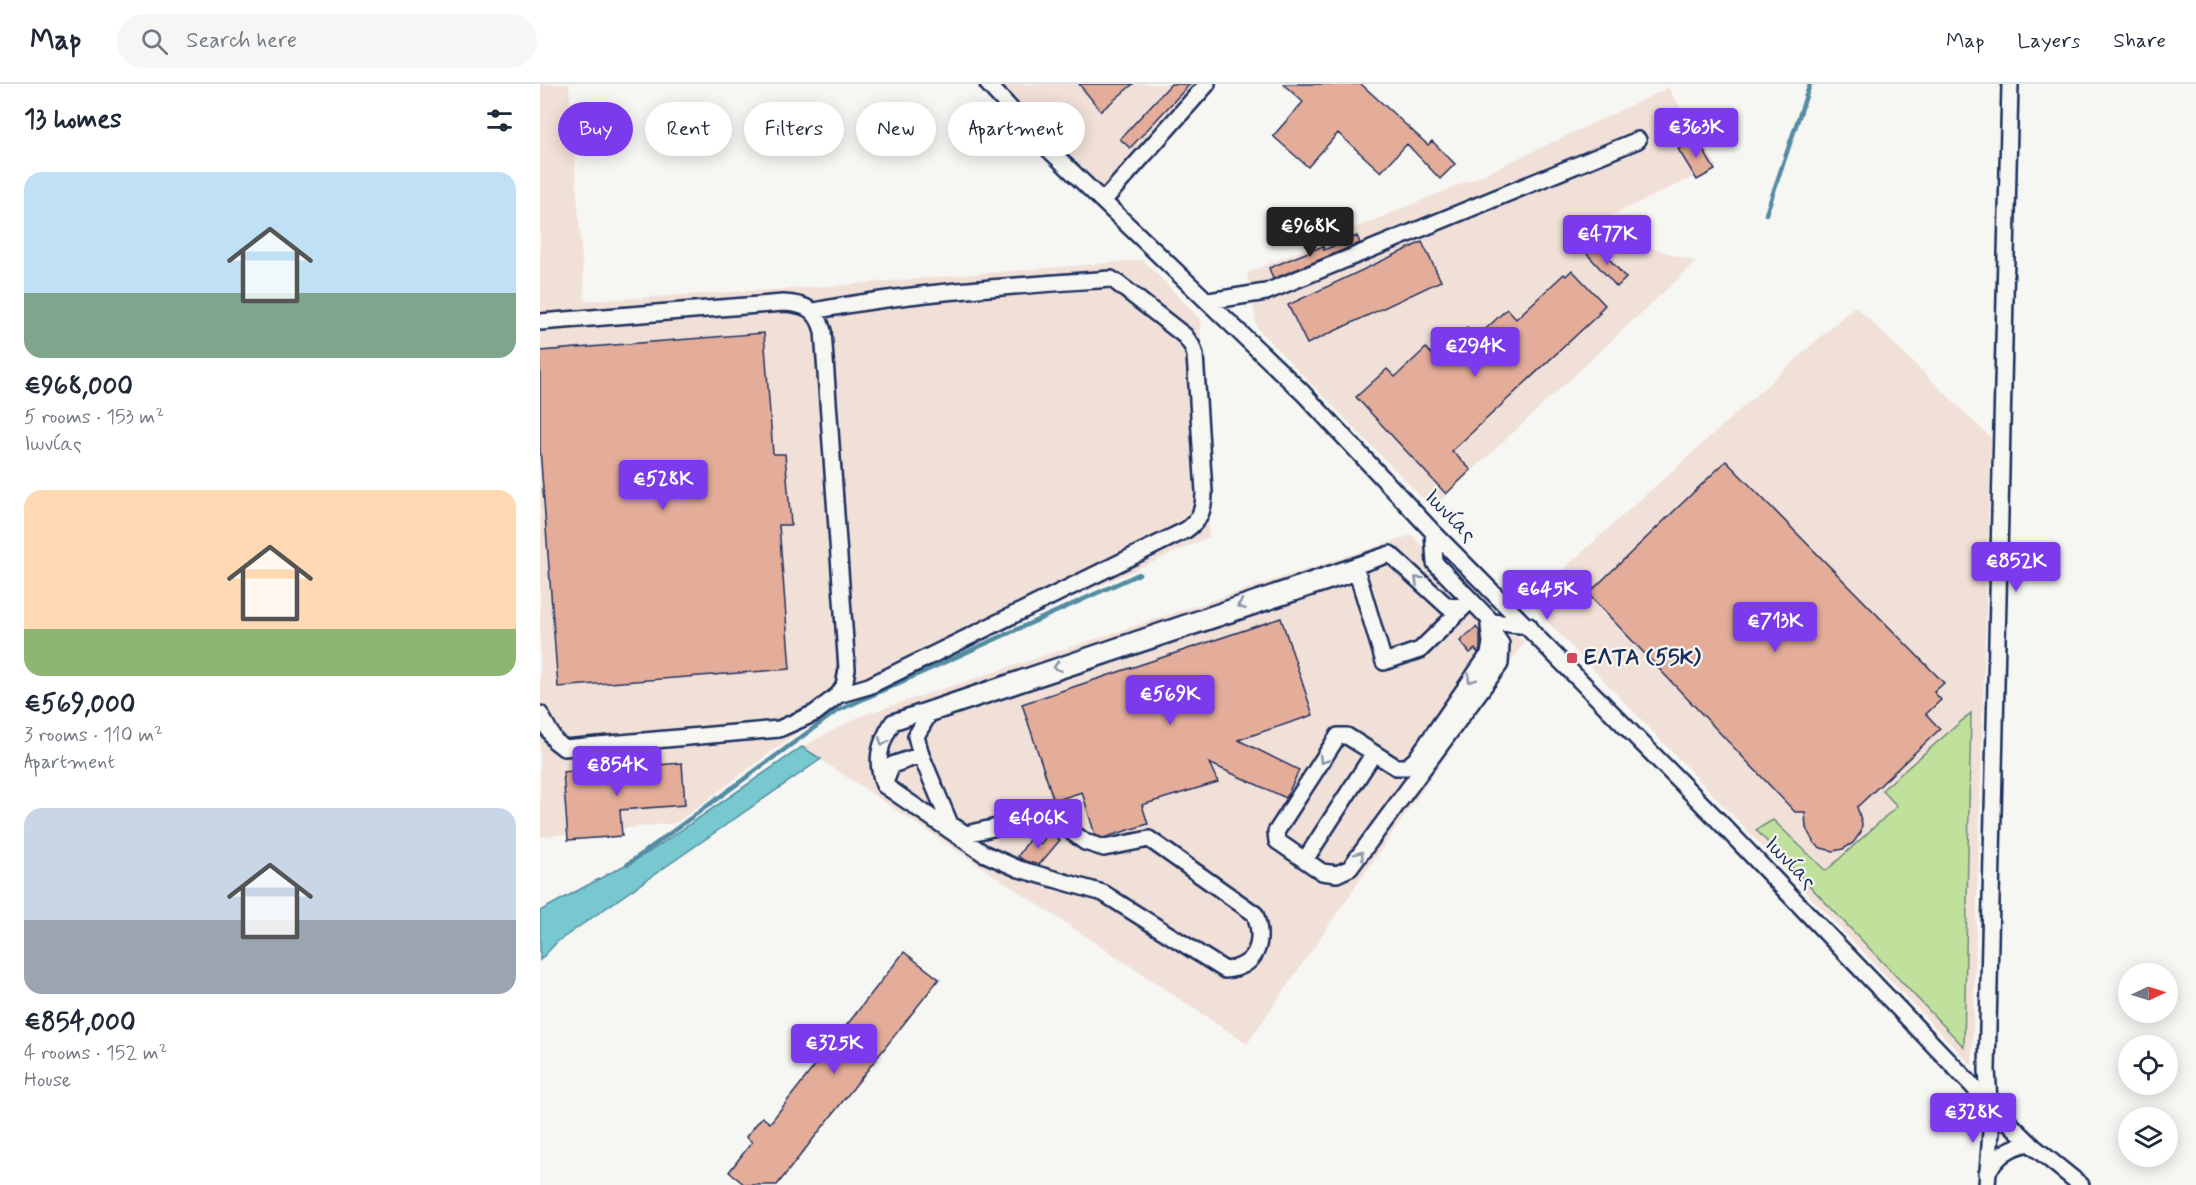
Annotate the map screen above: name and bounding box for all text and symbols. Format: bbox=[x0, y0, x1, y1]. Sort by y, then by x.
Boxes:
search box bbox=[117, 14, 537, 68]
text: Map bbox=[30, 23, 81, 60]
icon: search bbox=[138, 25, 171, 58]
text: Search here bbox=[186, 27, 297, 55]
text: Map bbox=[1946, 27, 1984, 55]
text: Layers bbox=[2017, 27, 2080, 55]
text: Share bbox=[2113, 27, 2166, 55]
chip: Buy bbox=[558, 102, 633, 156]
chip: Rent bbox=[645, 102, 732, 156]
chip: Filters bbox=[744, 102, 844, 156]
chip: New bbox=[856, 102, 936, 156]
chip: Apartment bbox=[948, 102, 1085, 156]
text: 13 homes bbox=[24, 103, 122, 137]
icon: filters bbox=[483, 104, 516, 137]
pin: €363K bbox=[1654, 108, 1738, 159]
text: €363K bbox=[1668, 114, 1724, 141]
pin: €968K bbox=[1268, 207, 1352, 258]
icon: home bbox=[216, 211, 324, 319]
text: €968K bbox=[1281, 213, 1339, 240]
pin: €477K bbox=[1565, 215, 1649, 266]
text: €477K bbox=[1577, 221, 1637, 248]
pin: €294K bbox=[1433, 327, 1517, 378]
text: €294K bbox=[1445, 333, 1505, 360]
text: €968,000 bbox=[24, 370, 133, 404]
text: 5 rooms · 153 m² bbox=[24, 404, 164, 431]
text: Ιωνίας bbox=[24, 431, 82, 458]
pin: €528K bbox=[621, 460, 705, 511]
text: €528K bbox=[633, 466, 693, 493]
street label: Ιωνίας bbox=[1418, 483, 1482, 549]
icon: home bbox=[216, 529, 324, 637]
pin: €852K bbox=[1974, 542, 2058, 593]
text: €852K bbox=[1985, 548, 2047, 575]
pin: €645K bbox=[1505, 570, 1589, 621]
one-way arrow bbox=[1414, 576, 1425, 587]
text: €645K bbox=[1517, 576, 1577, 603]
one-way arrow bbox=[1236, 597, 1247, 610]
pin: €713K bbox=[1733, 602, 1817, 653]
text: €713K bbox=[1747, 608, 1803, 635]
place label: ΕΛΤΑ (55Κ) bbox=[1584, 644, 1701, 672]
marker: ΕΛΤΑ (55Κ) bbox=[1565, 651, 1579, 665]
one-way arrow bbox=[1052, 660, 1062, 672]
one-way arrow bbox=[1468, 672, 1479, 683]
pin: €569K bbox=[1128, 675, 1212, 726]
text: €569K bbox=[1140, 681, 1200, 708]
text: €569,000 bbox=[24, 688, 135, 722]
text: 3 rooms · 110 m² bbox=[24, 722, 163, 749]
one-way arrow bbox=[877, 736, 890, 747]
pin: €854K bbox=[575, 746, 659, 797]
text: Apartment bbox=[24, 749, 115, 776]
text: €854K bbox=[587, 752, 647, 779]
one-way arrow bbox=[1319, 753, 1330, 764]
pin: €406K bbox=[996, 799, 1080, 850]
text: €406K bbox=[1008, 805, 1068, 832]
street label: Ιωνίας bbox=[1758, 830, 1822, 896]
icon: home bbox=[216, 847, 324, 955]
one-way arrow bbox=[1352, 850, 1363, 861]
north arrow bbox=[2118, 963, 2178, 1023]
map controls bbox=[2118, 963, 2178, 1167]
text: €854,000 bbox=[24, 1006, 136, 1040]
pin: €325K bbox=[792, 1024, 876, 1075]
text: €325K bbox=[805, 1030, 863, 1057]
button: locate bbox=[2118, 1035, 2178, 1095]
text: 4 rooms · 152 m² bbox=[24, 1040, 167, 1067]
text: House bbox=[24, 1067, 71, 1094]
pin: €328K bbox=[1931, 1093, 2015, 1144]
text: €328K bbox=[1944, 1099, 2002, 1126]
button: layers bbox=[2118, 1107, 2178, 1167]

